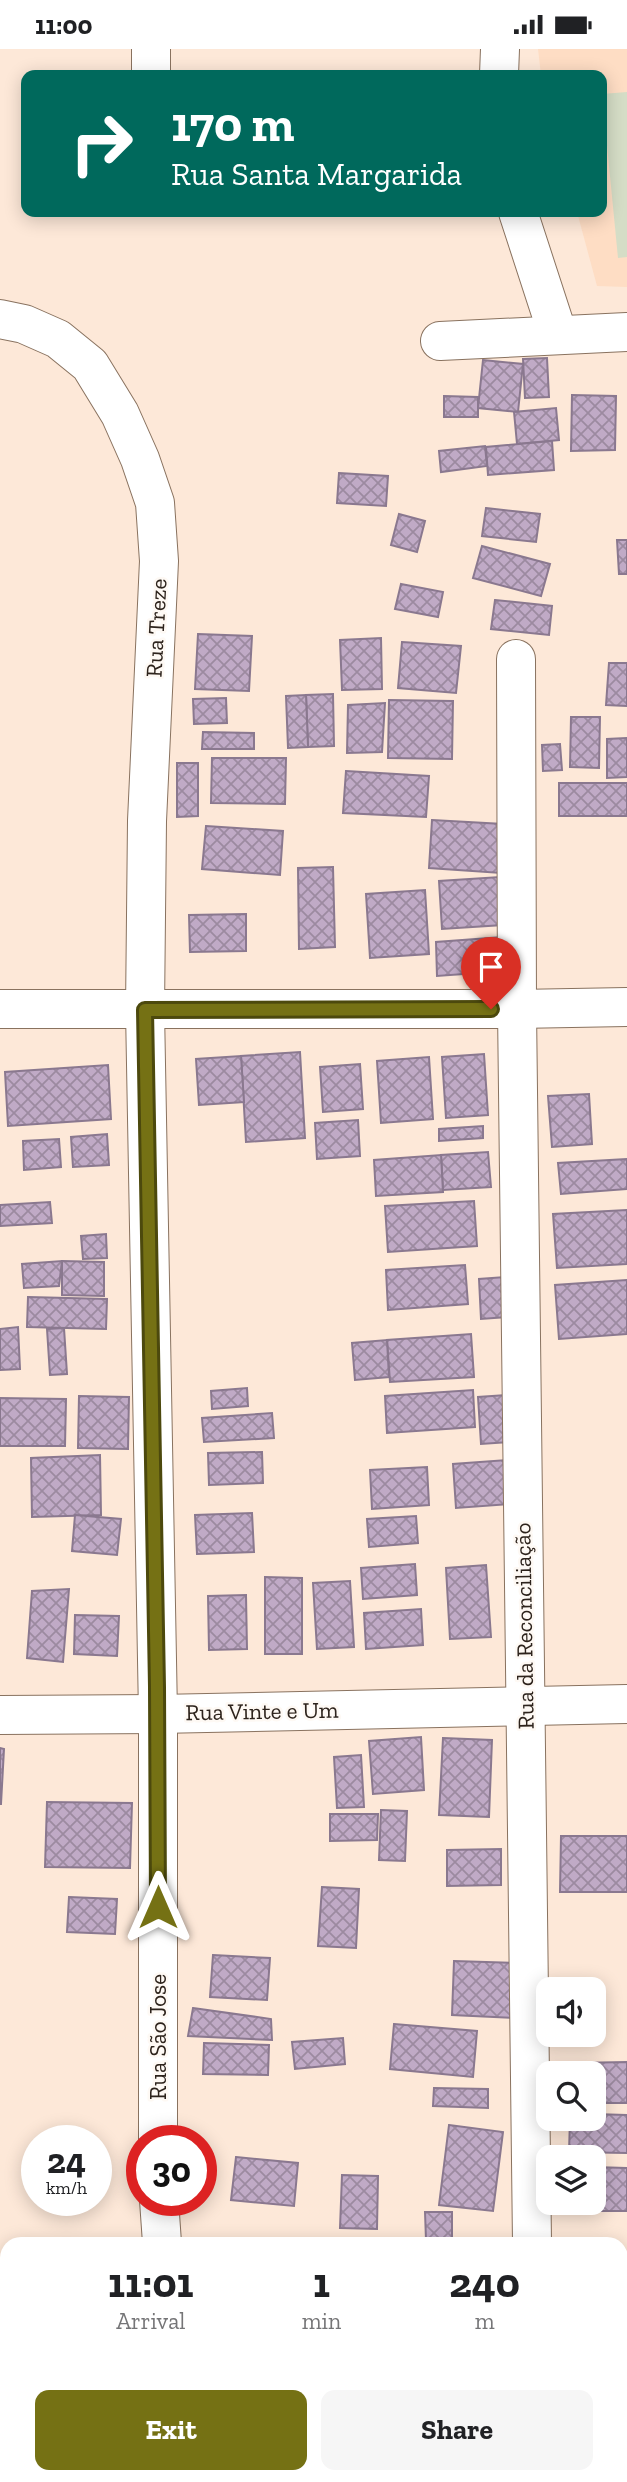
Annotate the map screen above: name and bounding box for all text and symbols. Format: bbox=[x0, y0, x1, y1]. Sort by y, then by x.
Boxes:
text: 11:00 bbox=[35, 9, 92, 41]
text: 170 m bbox=[171, 95, 294, 154]
icon: right bbox=[56, 98, 147, 189]
text: Rua Santa Margarida bbox=[171, 155, 462, 193]
street label: Rua Treze bbox=[139, 578, 173, 678]
pin bbox=[461, 937, 521, 1009]
icon: arrive bbox=[472, 948, 510, 986]
street label: Rua da Reconciliação bbox=[508, 1522, 540, 1730]
street label: Rua Vinte e Um bbox=[185, 1696, 339, 1726]
position arrow bbox=[121, 1870, 195, 1944]
street label: Rua São Jose bbox=[144, 1974, 172, 2100]
map controls bbox=[536, 1977, 606, 2215]
button: sound bbox=[536, 1977, 606, 2047]
button: search bbox=[536, 2061, 606, 2131]
speed limit sign: 30 bbox=[126, 2125, 217, 2216]
text: 24 bbox=[47, 2140, 86, 2182]
button: layers bbox=[536, 2145, 606, 2215]
text: km/h bbox=[46, 2177, 87, 2199]
text: 11:01 bbox=[108, 2257, 194, 2308]
text: 1 bbox=[313, 2257, 330, 2308]
text: 240 bbox=[449, 2257, 520, 2308]
text: Arrival bbox=[116, 2307, 185, 2335]
text: min bbox=[302, 2307, 341, 2335]
text: m bbox=[475, 2307, 494, 2335]
button: Exit bbox=[35, 2390, 307, 2470]
button: Share bbox=[321, 2390, 593, 2470]

